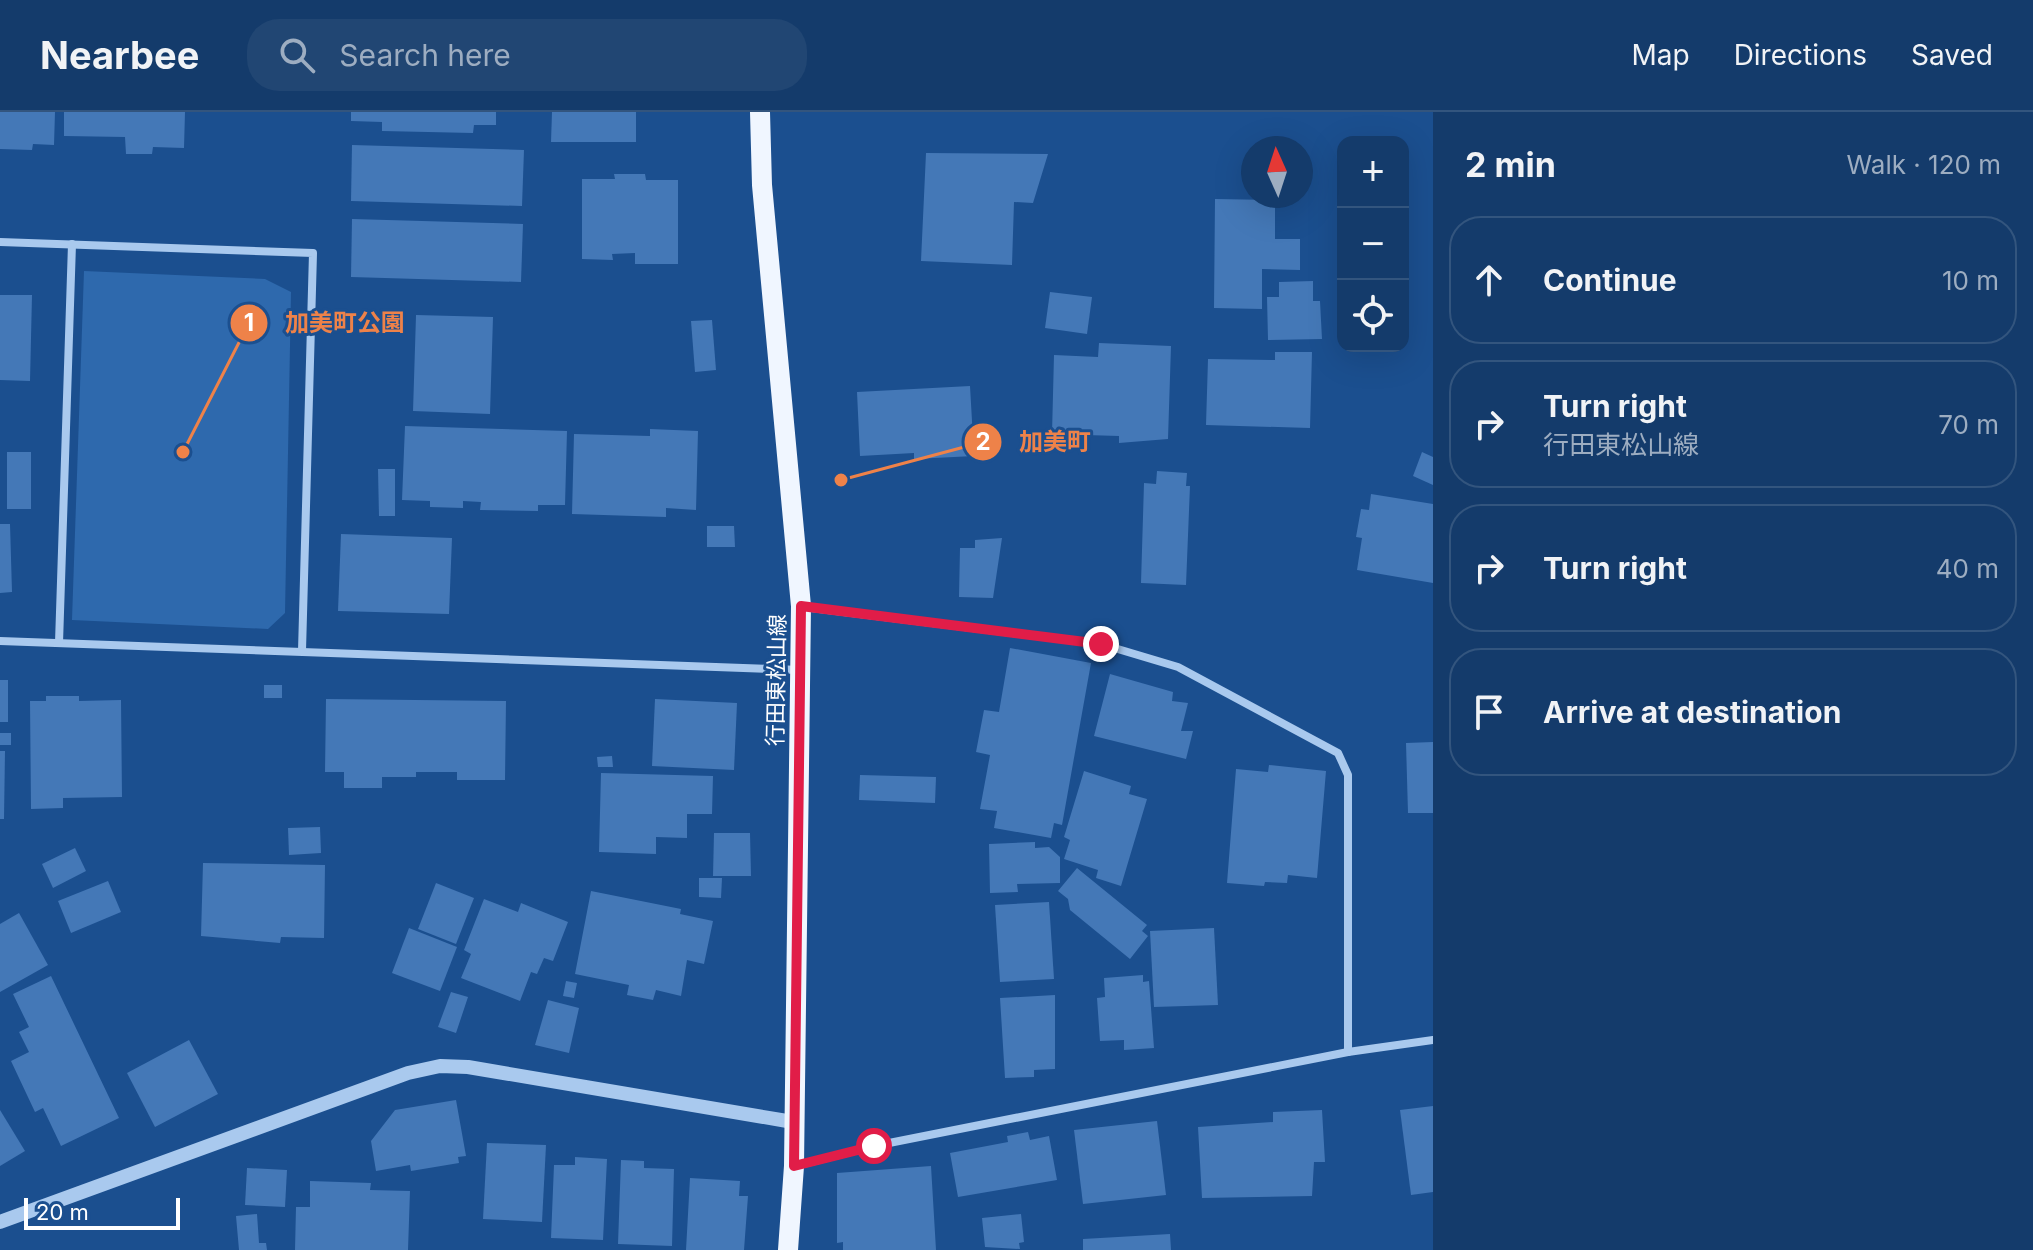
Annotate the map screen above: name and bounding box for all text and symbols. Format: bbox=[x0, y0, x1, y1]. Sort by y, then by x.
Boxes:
search box bbox=[247, 19, 807, 91]
text: Nearbee bbox=[40, 32, 199, 78]
icon: search bbox=[275, 33, 319, 77]
text: Search here bbox=[339, 37, 511, 73]
text: Map bbox=[1631, 38, 1690, 72]
text: Directions bbox=[1734, 38, 1867, 72]
text: Saved bbox=[1911, 38, 1993, 72]
north arrow bbox=[1241, 136, 1313, 208]
map controls bbox=[1337, 136, 1409, 352]
button: + bbox=[1337, 136, 1409, 208]
text: 2 min bbox=[1465, 144, 1556, 185]
text: Walk · 120 m bbox=[1846, 149, 2001, 180]
button: − bbox=[1337, 208, 1409, 280]
icon: ahead bbox=[1467, 258, 1511, 302]
text: Continue bbox=[1543, 262, 1677, 298]
text: 10 m bbox=[1942, 265, 1999, 296]
button: locate bbox=[1337, 280, 1409, 352]
callout: 加美町公園 bbox=[229, 299, 421, 347]
text: 1 bbox=[244, 308, 254, 337]
text: 加美町公園 bbox=[285, 308, 405, 337]
text: Turn right bbox=[1543, 388, 1687, 424]
icon: right bbox=[1467, 402, 1511, 446]
text: 70 m bbox=[1938, 409, 1999, 440]
callout: 加美町 bbox=[963, 418, 1107, 466]
text: 2 bbox=[975, 427, 991, 456]
text: 加美町 bbox=[1019, 427, 1091, 456]
text: 行田東松山線 bbox=[1543, 429, 1699, 460]
icon: right bbox=[1467, 546, 1511, 590]
text: Turn right bbox=[1543, 550, 1687, 586]
text: 40 m bbox=[1936, 553, 1999, 584]
street label: 行田東松山線 bbox=[762, 614, 790, 746]
route end bbox=[1083, 626, 1119, 662]
icon: arrive bbox=[1467, 690, 1511, 734]
text: Arrive at destination bbox=[1543, 694, 1841, 730]
route start bbox=[856, 1128, 892, 1164]
scale bar bbox=[24, 1194, 180, 1230]
text: 20 m bbox=[36, 1199, 89, 1225]

